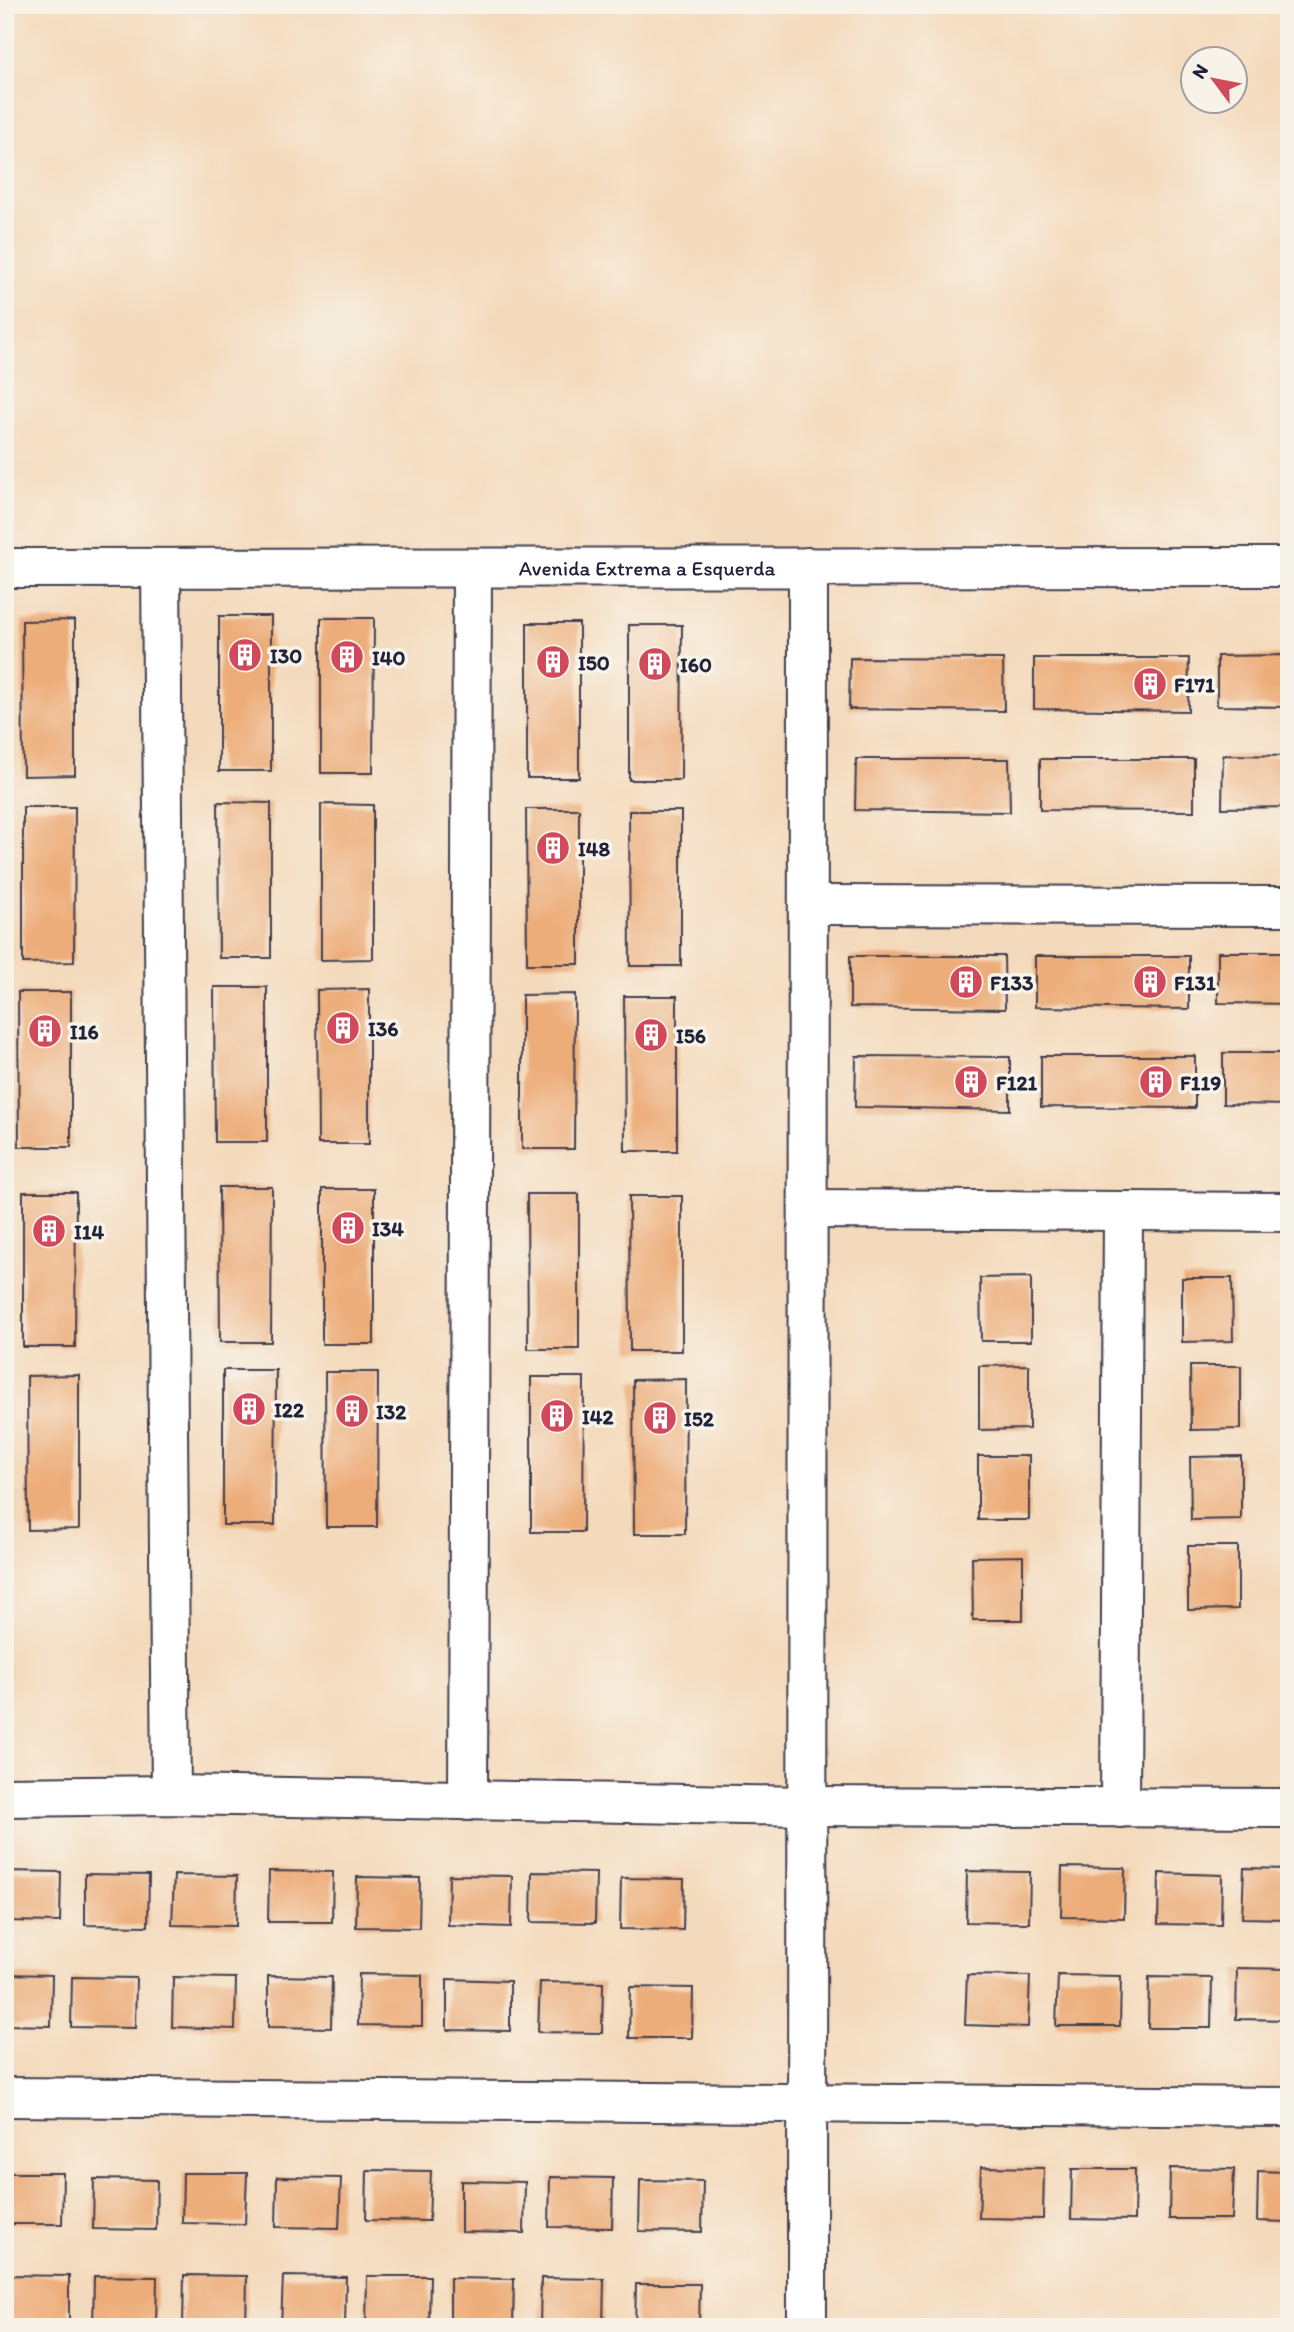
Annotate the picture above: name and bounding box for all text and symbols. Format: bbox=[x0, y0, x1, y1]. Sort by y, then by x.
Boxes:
north arrow bbox=[1178, 46, 1248, 116]
text: N bbox=[1187, 60, 1213, 83]
street label: Avenida Extrema a Esquerda bbox=[519, 555, 775, 580]
building icon: I30 bbox=[226, 636, 264, 674]
building icon: I40 bbox=[328, 638, 366, 676]
place label: I30 bbox=[270, 643, 302, 668]
building icon: I50 bbox=[534, 643, 572, 681]
place label: I40 bbox=[372, 645, 405, 670]
building icon: I60 bbox=[636, 645, 674, 683]
place label: I50 bbox=[578, 650, 610, 675]
place label: I60 bbox=[680, 652, 712, 677]
building icon: F171 bbox=[1131, 665, 1169, 703]
place label: F171 bbox=[1174, 672, 1215, 697]
building icon: I48 bbox=[534, 829, 572, 867]
place label: I48 bbox=[578, 836, 610, 861]
building icon: F133 bbox=[947, 963, 985, 1001]
building icon: F131 bbox=[1131, 963, 1169, 1001]
place label: F133 bbox=[990, 970, 1033, 995]
place label: F131 bbox=[1174, 970, 1216, 995]
building icon: I36 bbox=[324, 1009, 362, 1047]
building icon: I16 bbox=[26, 1012, 64, 1050]
place label: I36 bbox=[368, 1016, 398, 1041]
building icon: I56 bbox=[632, 1016, 670, 1054]
place label: I16 bbox=[70, 1019, 99, 1044]
place label: I56 bbox=[676, 1023, 706, 1048]
building icon: F121 bbox=[952, 1063, 990, 1101]
building icon: F119 bbox=[1137, 1063, 1175, 1101]
place label: F121 bbox=[996, 1070, 1038, 1095]
place label: F119 bbox=[1180, 1070, 1221, 1095]
building icon: I34 bbox=[329, 1209, 367, 1247]
building icon: I14 bbox=[30, 1212, 68, 1250]
place label: I34 bbox=[372, 1216, 404, 1241]
place label: I14 bbox=[74, 1219, 105, 1244]
building icon: I22 bbox=[230, 1390, 268, 1428]
building icon: I32 bbox=[333, 1392, 371, 1430]
place label: I22 bbox=[274, 1397, 304, 1422]
building icon: I42 bbox=[538, 1397, 576, 1435]
place label: I32 bbox=[376, 1399, 406, 1424]
building icon: I52 bbox=[641, 1399, 679, 1437]
place label: I42 bbox=[582, 1404, 614, 1429]
place label: I52 bbox=[684, 1406, 714, 1431]

